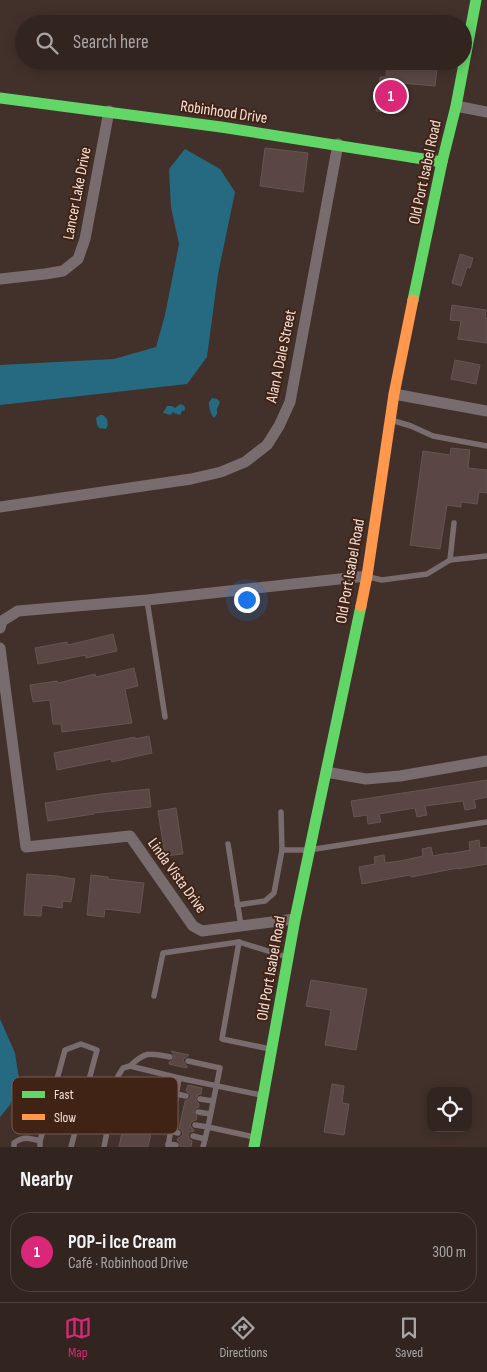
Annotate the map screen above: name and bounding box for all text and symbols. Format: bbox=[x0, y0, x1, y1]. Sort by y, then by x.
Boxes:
search box bbox=[15, 15, 472, 70]
icon: search bbox=[33, 29, 61, 57]
text: Search here bbox=[73, 31, 149, 54]
pin: 1 bbox=[375, 77, 407, 115]
street label: Robinhood Drive bbox=[179, 97, 268, 128]
street label: Old Port Isabel Road bbox=[405, 118, 446, 226]
street label: Lancer Lake Drive bbox=[59, 145, 96, 241]
street label: Alan A Dale Street bbox=[262, 308, 301, 406]
street label: Old Port Isabel Road bbox=[332, 517, 369, 625]
your location bbox=[234, 587, 260, 613]
street label: Linda Vista Drive bbox=[143, 835, 210, 917]
street label: Old Port Isabel Road bbox=[253, 914, 290, 1022]
legend bbox=[12, 1077, 178, 1134]
text: Fast bbox=[54, 1086, 74, 1103]
map controls bbox=[427, 1087, 472, 1132]
button: locate bbox=[427, 1087, 472, 1132]
text: Slow bbox=[54, 1109, 76, 1126]
text: Nearby bbox=[20, 1167, 73, 1192]
text: POP-i Ice Cream bbox=[68, 1231, 176, 1254]
text: 1 bbox=[34, 1243, 40, 1262]
text: 300 m bbox=[432, 1243, 466, 1262]
text: Café · Robinhood Drive bbox=[68, 1254, 188, 1273]
tab: Map bbox=[64, 1314, 92, 1361]
tab: Directions bbox=[219, 1314, 268, 1361]
tab: Saved bbox=[395, 1314, 423, 1361]

